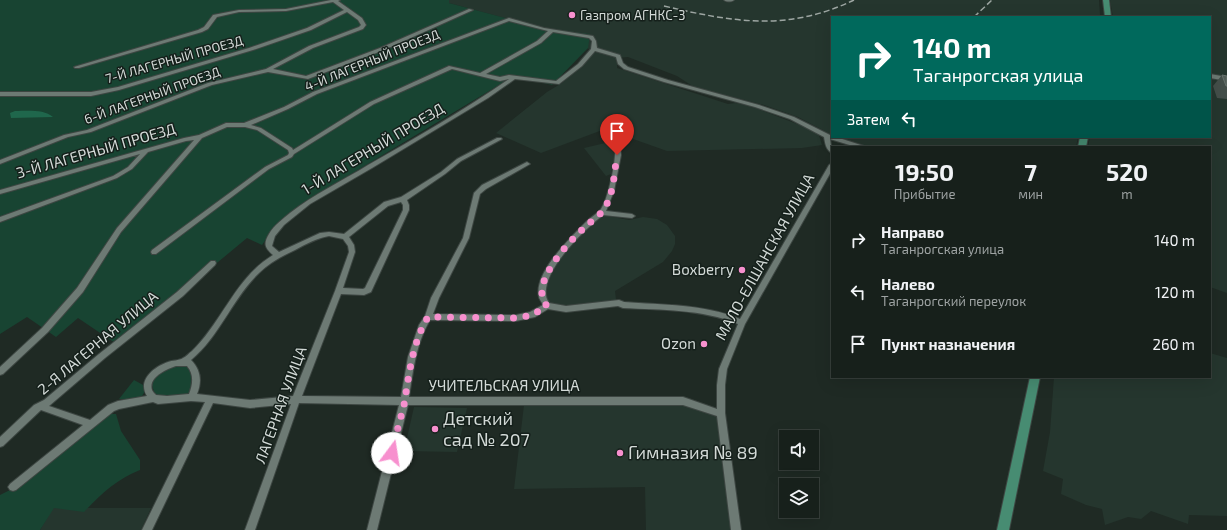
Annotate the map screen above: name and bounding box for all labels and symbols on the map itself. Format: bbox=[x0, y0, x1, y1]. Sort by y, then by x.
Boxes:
place label: Газпром АГНКС-3 bbox=[580, 7, 686, 23]
marker: Газпром АГНКС-3 bbox=[567, 10, 577, 20]
street label: 4-Й ЛАГЕРНЫЙ ПРОЕЗД bbox=[302, 26, 442, 94]
street label: 7-Й ЛАГЕРНЫЙ ПРОЕЗД bbox=[103, 32, 245, 86]
street label: 6-Й ЛАГЕРНЫЙ ПРОЕЗД bbox=[82, 63, 222, 127]
street label: 1-Й ЛАГЕРНЫЙ ПРОЕЗД bbox=[298, 98, 447, 198]
pin bbox=[600, 114, 634, 155]
street label: 3-Й ЛАГЕРНЫЙ ПРОЕЗД bbox=[14, 119, 178, 181]
street label: МАЛО-ЕЛШАНСКАЯ УЛИЦА bbox=[711, 170, 818, 343]
place label: Boxberry bbox=[672, 260, 734, 278]
marker: Boxberry bbox=[737, 265, 747, 275]
street label: 2-Я ЛАГЕРНАЯ УЛИЦА bbox=[34, 286, 162, 398]
place label: Ozon bbox=[661, 334, 696, 352]
marker: Ozon bbox=[699, 339, 709, 349]
street label: ЛАГЕРНАЯ УЛИЦА bbox=[250, 343, 310, 466]
street label: УЧИТЕЛЬСКАЯ УЛИЦА bbox=[428, 376, 580, 394]
place label: Детский сад № 207 bbox=[443, 407, 530, 450]
marker: Детский сад № 207 bbox=[430, 424, 440, 434]
position arrow bbox=[371, 432, 413, 474]
place label: Гимназия № 89 bbox=[628, 441, 758, 463]
marker: Гимназия № 89 bbox=[615, 448, 625, 458]

